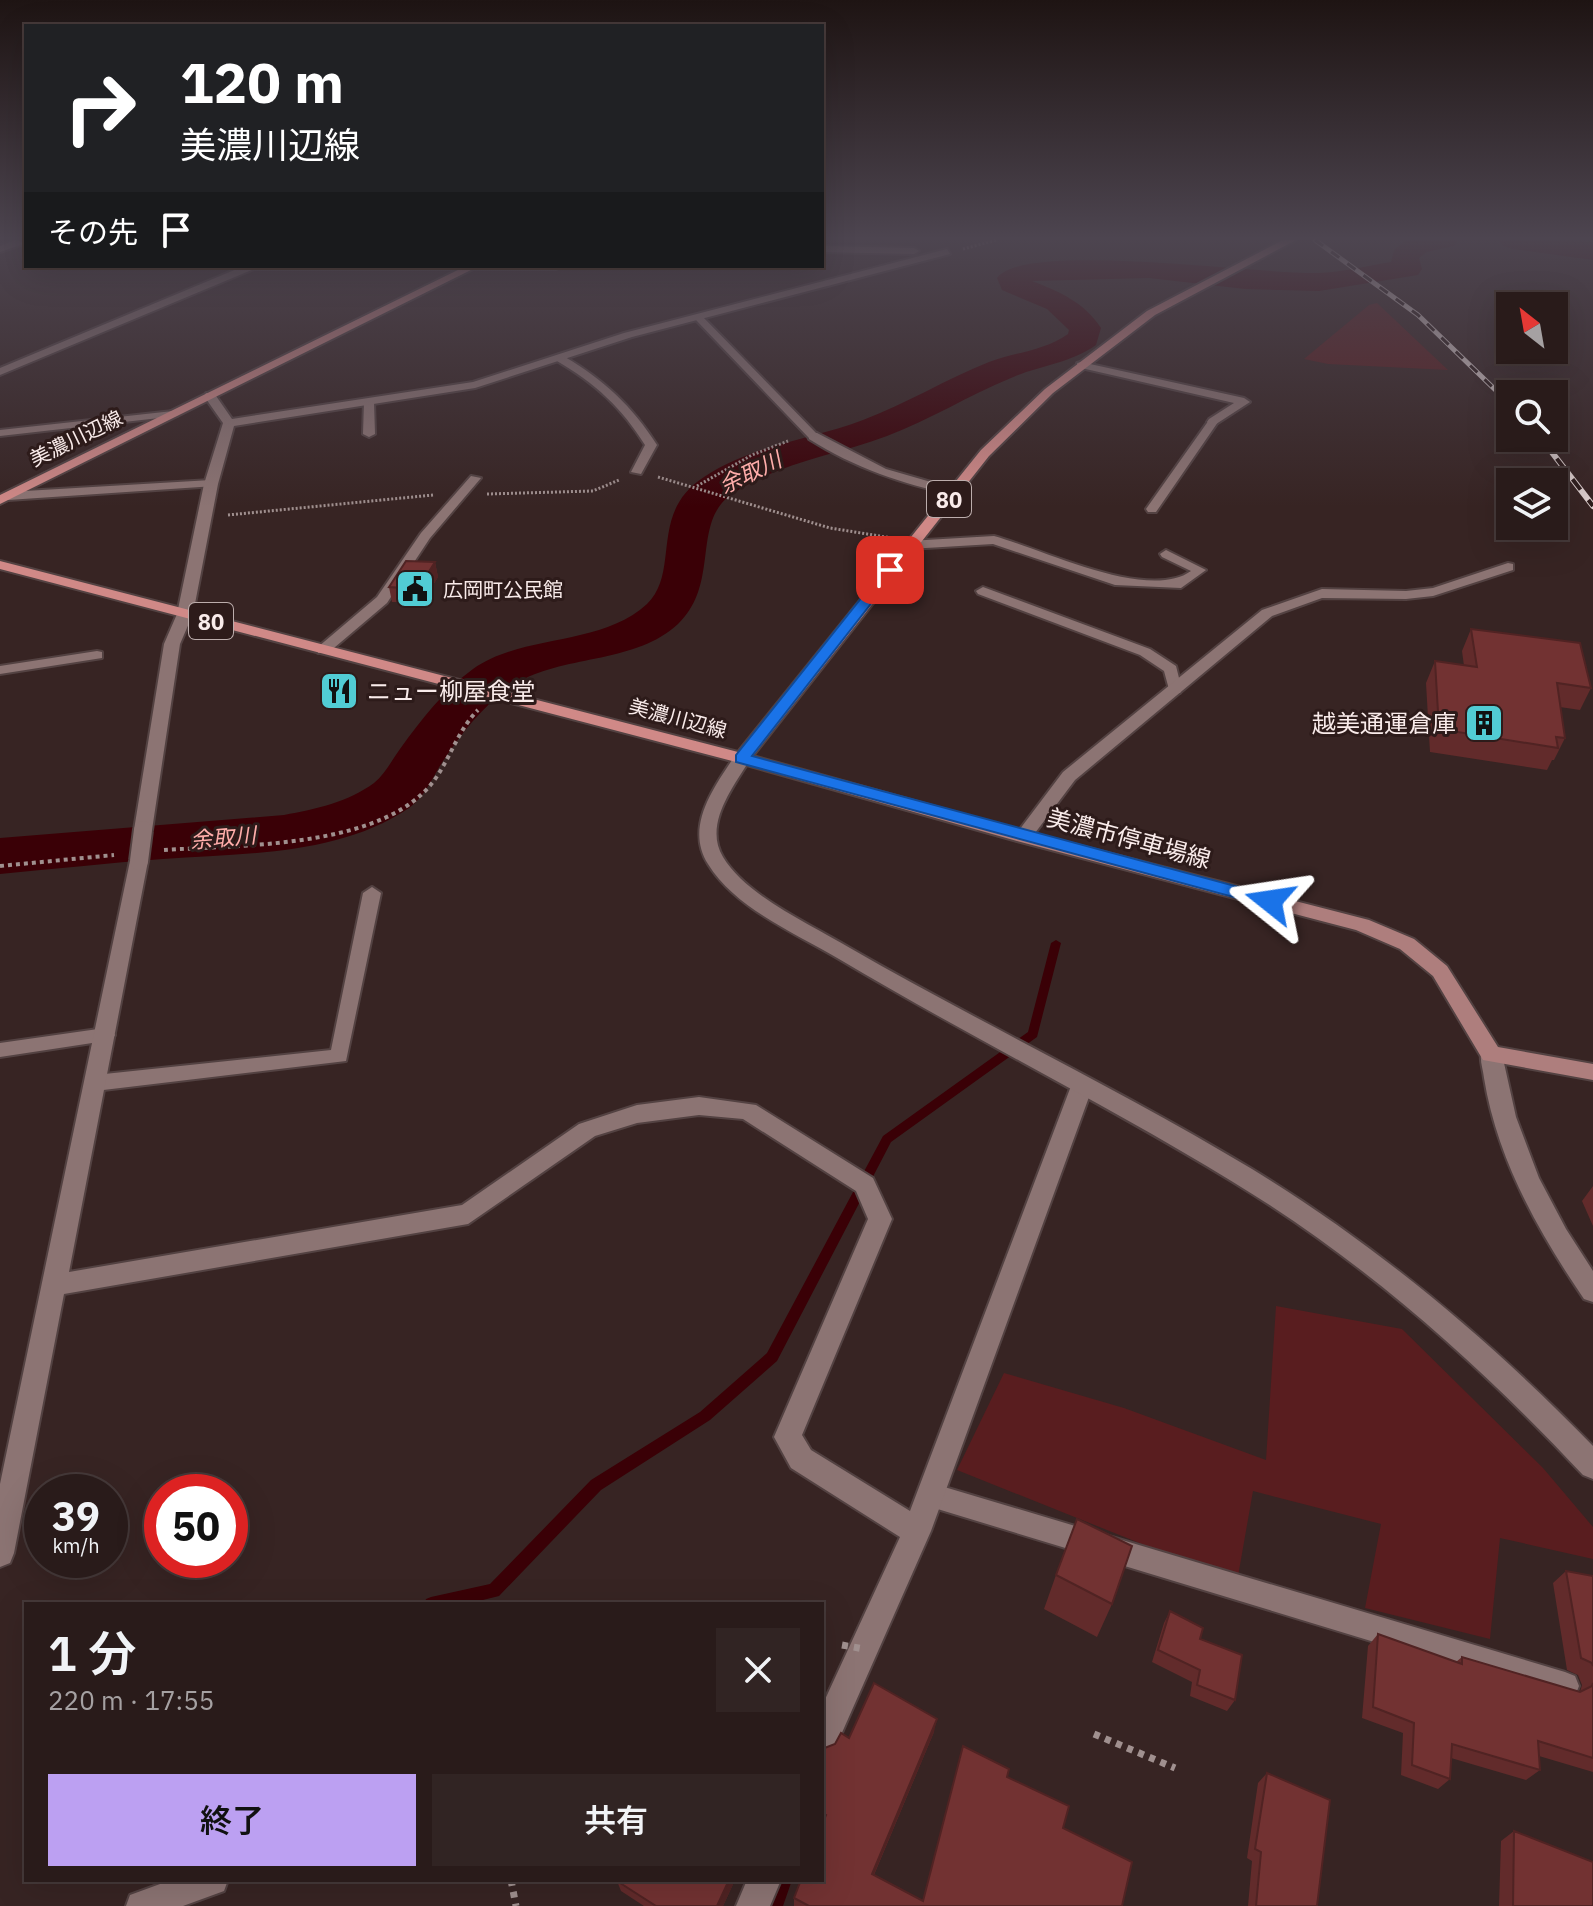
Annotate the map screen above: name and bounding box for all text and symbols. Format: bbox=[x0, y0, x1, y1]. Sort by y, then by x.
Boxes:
text: 120 m bbox=[180, 46, 344, 118]
icon: right bbox=[48, 56, 152, 160]
text: 美濃川辺線 bbox=[180, 121, 360, 168]
icon: arrive bbox=[154, 208, 198, 252]
text: その先 bbox=[48, 212, 138, 251]
north arrow bbox=[1496, 292, 1568, 364]
map controls bbox=[1496, 292, 1568, 540]
button: search bbox=[1496, 380, 1568, 452]
street label: 美濃川辺線 bbox=[25, 404, 127, 472]
water label: 余取川 bbox=[714, 444, 788, 500]
button: layers bbox=[1496, 468, 1568, 540]
road number: 80 bbox=[927, 481, 971, 517]
pin bbox=[856, 536, 924, 604]
icon: arrive bbox=[868, 548, 912, 592]
public building icon: 広岡町公民館 bbox=[394, 568, 436, 610]
place label: 広岡町公民館 bbox=[443, 576, 563, 603]
road number: 80 bbox=[189, 603, 233, 639]
restaurant icon: ニュー柳屋食堂 bbox=[318, 670, 360, 712]
place label: ニュー柳屋食堂 bbox=[367, 675, 535, 707]
street label: 美濃川辺線 bbox=[626, 692, 730, 744]
building icon: 越美通運倉庫 bbox=[1463, 702, 1505, 744]
place label: 越美通運倉庫 bbox=[1312, 707, 1456, 739]
street label: 美濃市停車場線 bbox=[1044, 801, 1214, 875]
water label: 余取川 bbox=[189, 820, 259, 854]
position arrow bbox=[1228, 859, 1312, 943]
speed limit sign: 50 bbox=[144, 1474, 248, 1578]
text: 39 bbox=[52, 1490, 100, 1542]
text: km/h bbox=[52, 1532, 100, 1559]
text: 1 分 bbox=[48, 1622, 136, 1684]
button: close bbox=[716, 1628, 800, 1712]
text: 220 m · 17:55 bbox=[48, 1683, 214, 1717]
button: 終了 bbox=[48, 1774, 416, 1866]
button: 共有 bbox=[432, 1774, 800, 1866]

